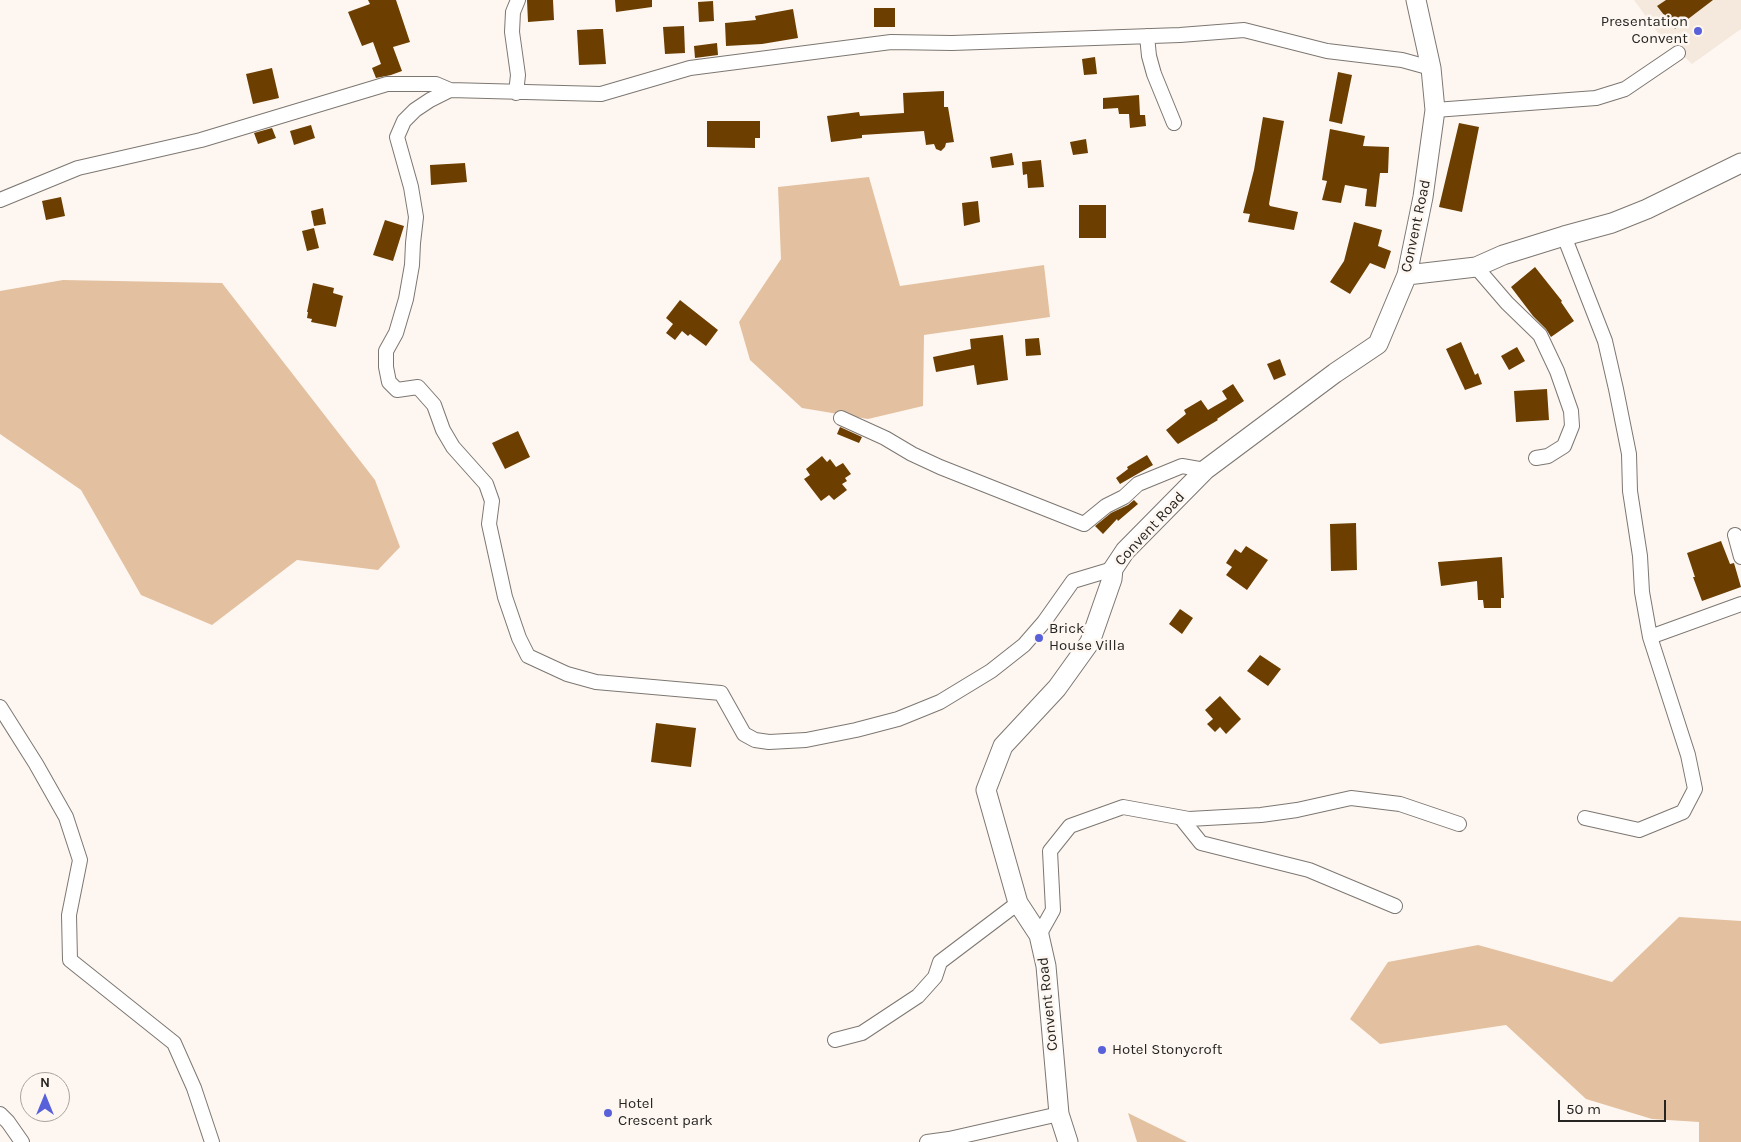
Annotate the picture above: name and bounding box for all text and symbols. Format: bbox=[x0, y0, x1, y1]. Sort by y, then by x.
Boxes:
place label: Presentation Convent bbox=[1601, 13, 1688, 48]
marker: Presentation Convent bbox=[1692, 25, 1704, 37]
street label: Convent Road bbox=[1397, 178, 1435, 274]
street label: Convent Road bbox=[1111, 488, 1189, 570]
place label: Brick House Villa bbox=[1049, 620, 1125, 655]
marker: Brick House Villa bbox=[1033, 632, 1045, 644]
street label: Convent Road bbox=[1034, 956, 1062, 1052]
place label: Hotel Stonycroft bbox=[1112, 1041, 1222, 1059]
marker: Hotel Stonycroft bbox=[1096, 1044, 1108, 1056]
north arrow bbox=[20, 1072, 70, 1122]
text: N bbox=[40, 1074, 50, 1091]
scale bar bbox=[1561, 1090, 1668, 1122]
place label: Hotel Crescent park bbox=[618, 1095, 713, 1130]
text: 50 m bbox=[1566, 1100, 1601, 1118]
marker: Hotel Crescent park bbox=[602, 1107, 614, 1119]

